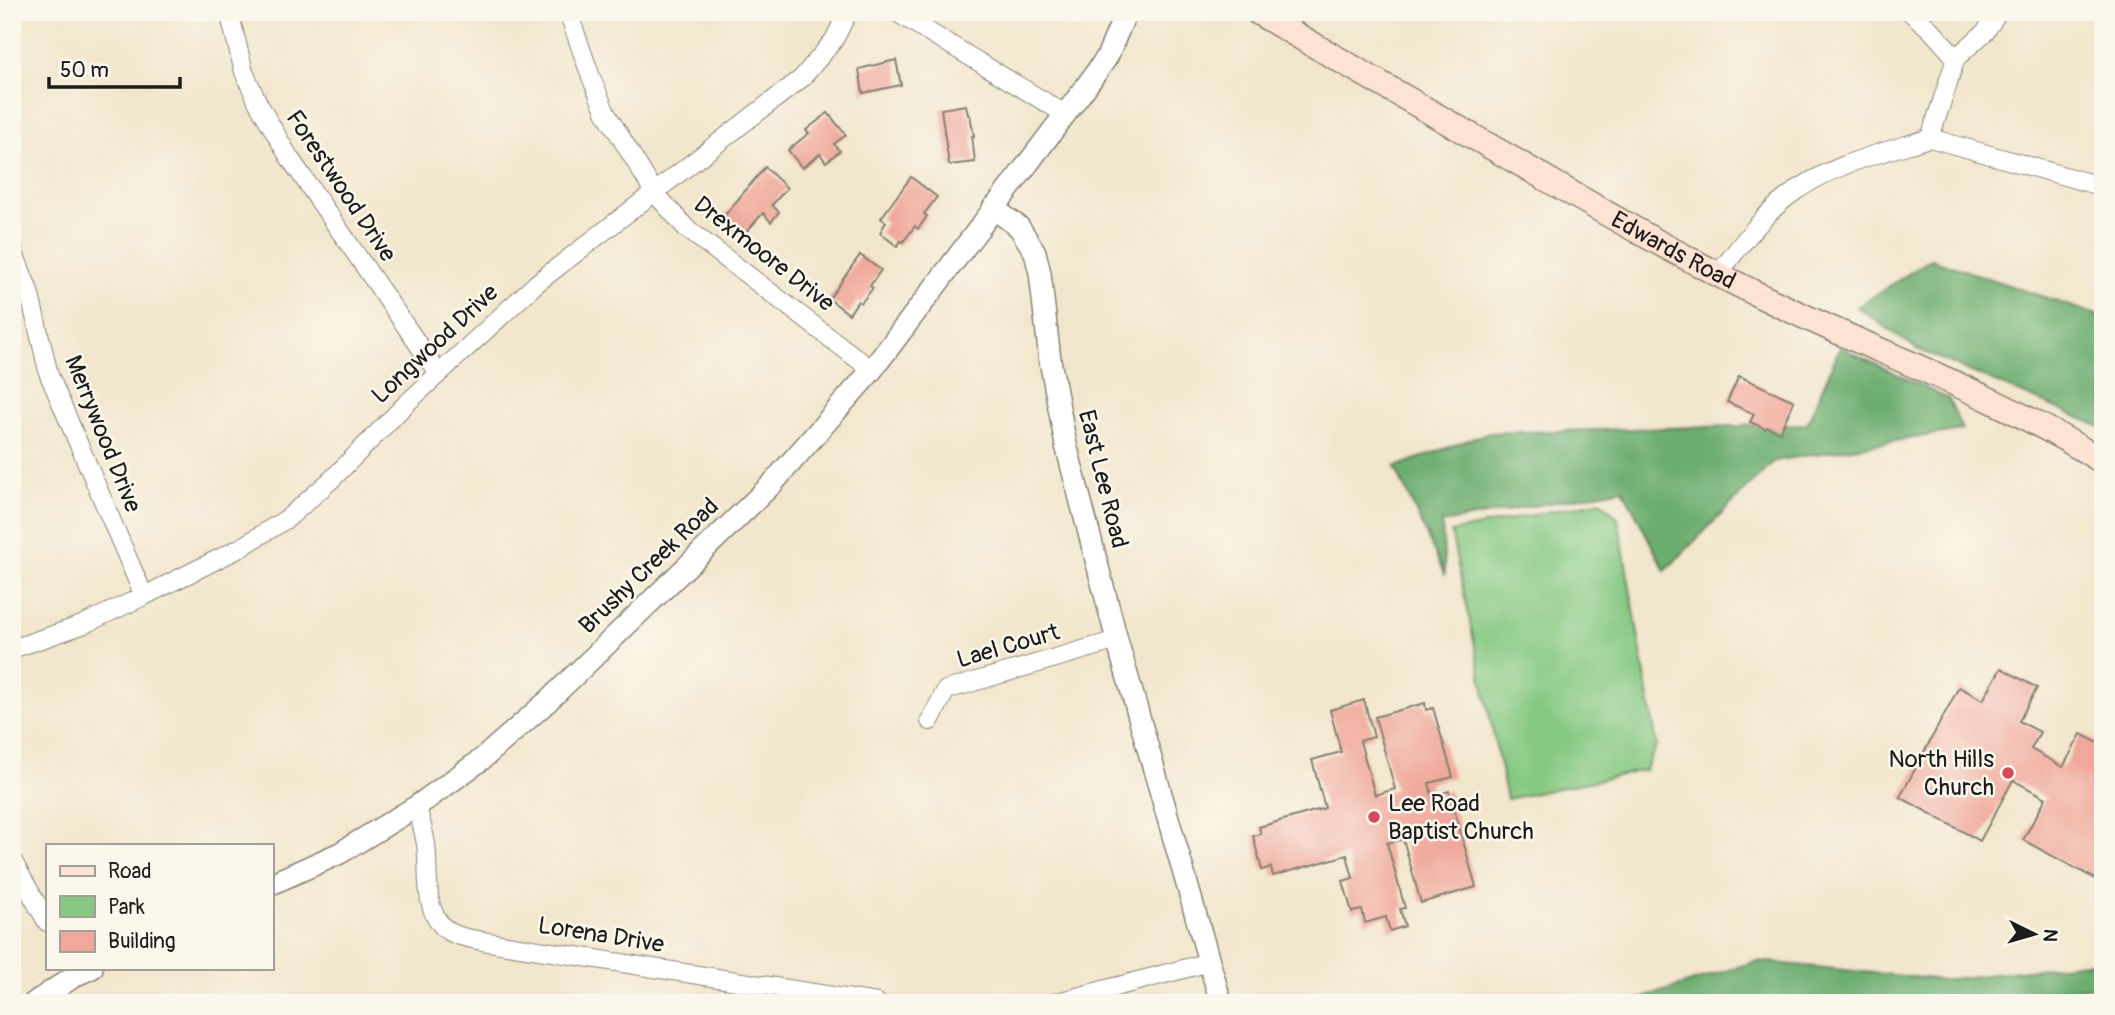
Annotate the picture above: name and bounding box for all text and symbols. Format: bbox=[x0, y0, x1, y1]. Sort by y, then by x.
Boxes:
scale bar bbox=[49, 46, 180, 90]
text: 50 m bbox=[60, 57, 109, 84]
street label: Forestwood Drive bbox=[280, 105, 403, 267]
street label: Drexmoore Drive bbox=[688, 190, 840, 318]
street label: Edwards Road bbox=[1606, 205, 1741, 296]
street label: Longwood Drive bbox=[366, 278, 504, 410]
street label: Merrywood Drive bbox=[58, 351, 148, 517]
street label: East Lee Road bbox=[1072, 407, 1134, 551]
street label: Brushy Creek Road bbox=[573, 492, 725, 640]
street label: Lael Court bbox=[953, 617, 1063, 674]
place label: North Hills Church bbox=[1889, 745, 1994, 802]
marker: North Hills Church bbox=[2000, 765, 2016, 781]
place label: Lee Road Baptist Church bbox=[1388, 789, 1534, 846]
marker: Lee Road Baptist Church bbox=[1366, 809, 1382, 825]
legend bbox=[46, 844, 273, 970]
text: Road bbox=[108, 858, 152, 885]
text: Park bbox=[108, 894, 145, 921]
north arrow bbox=[2000, 900, 2070, 970]
street label: Lorena Drive bbox=[536, 911, 666, 959]
text: Building bbox=[108, 928, 175, 955]
text: N bbox=[2037, 928, 2062, 943]

